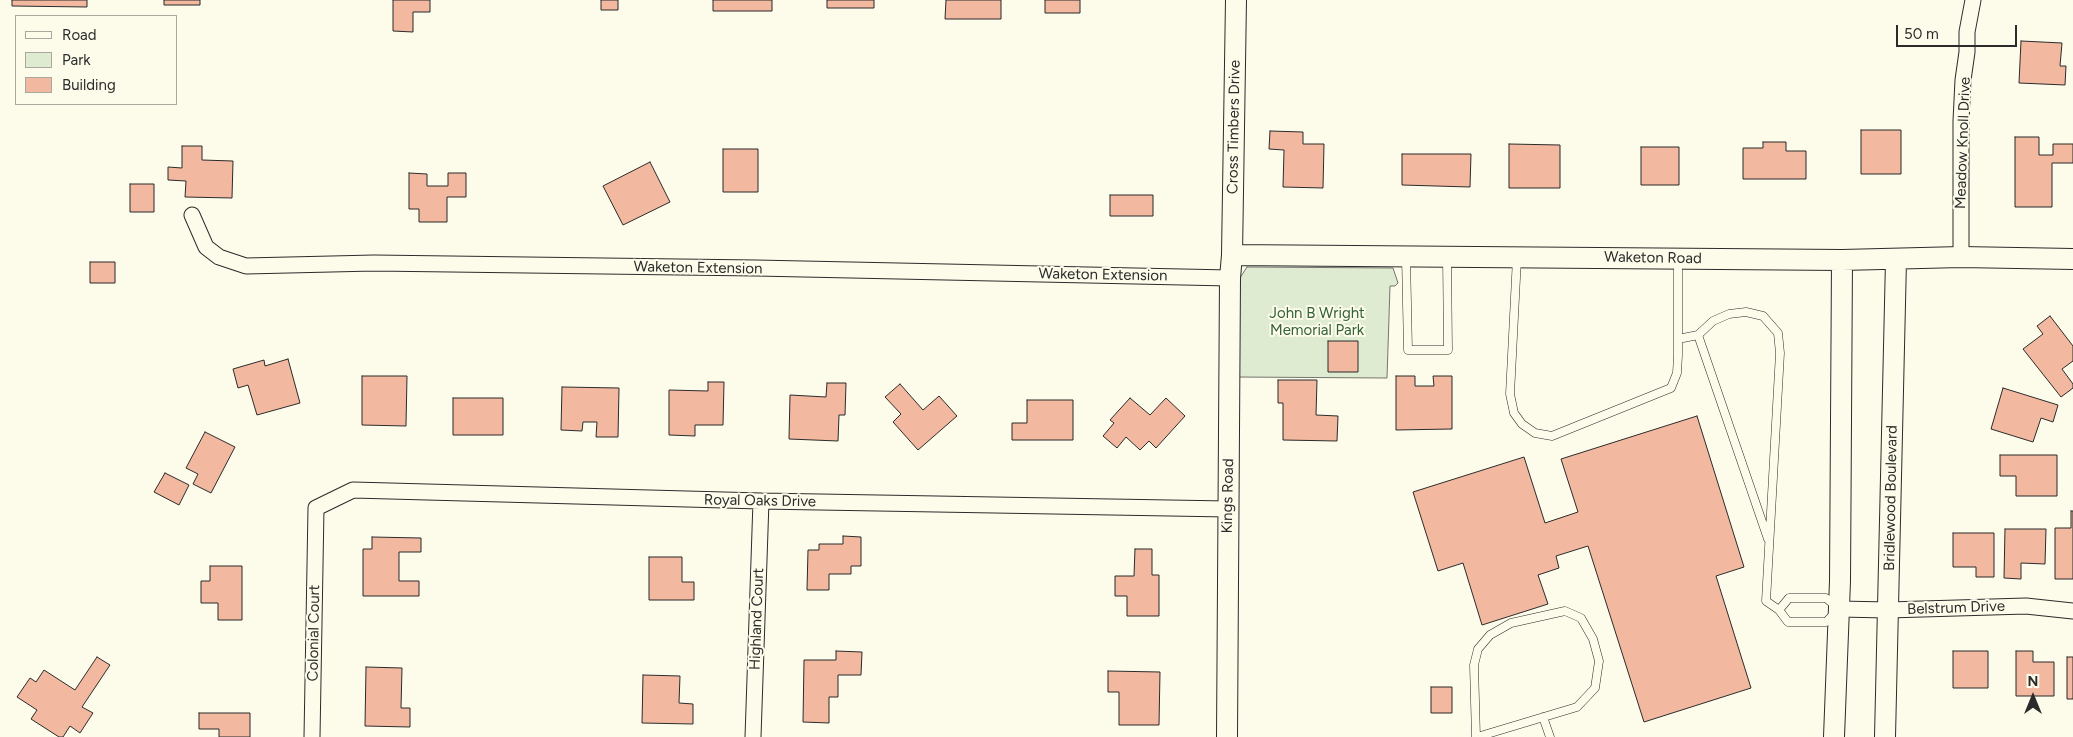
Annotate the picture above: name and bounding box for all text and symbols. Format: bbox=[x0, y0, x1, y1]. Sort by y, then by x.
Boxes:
legend bbox=[15, 15, 178, 105]
scale bar bbox=[1898, 15, 2019, 47]
text: 50 m bbox=[1904, 25, 1939, 43]
text: Road bbox=[62, 26, 97, 44]
text: Park bbox=[62, 51, 91, 69]
street label: Cross Timbers Drive bbox=[1224, 60, 1244, 194]
text: Building bbox=[62, 76, 116, 94]
street label: Meadow Knoll Drive bbox=[1952, 76, 1974, 210]
street label: Waketon Road bbox=[1604, 248, 1702, 268]
street label: Waketon Extension bbox=[633, 258, 763, 278]
street label: Waketon Extension bbox=[1038, 265, 1168, 285]
park label: John B Wright Memorial Park bbox=[1269, 305, 1365, 340]
street label: Bridlewood Boulevard bbox=[1881, 425, 1901, 571]
street label: Kings Road bbox=[1218, 458, 1238, 534]
street label: Royal Oaks Drive bbox=[704, 491, 816, 511]
street label: Highland Court bbox=[746, 568, 768, 670]
street label: Colonial Court bbox=[304, 585, 324, 681]
street label: Belstrum Drive bbox=[1907, 597, 2005, 619]
north arrow bbox=[2008, 672, 2058, 722]
text: N bbox=[2028, 673, 2038, 690]

